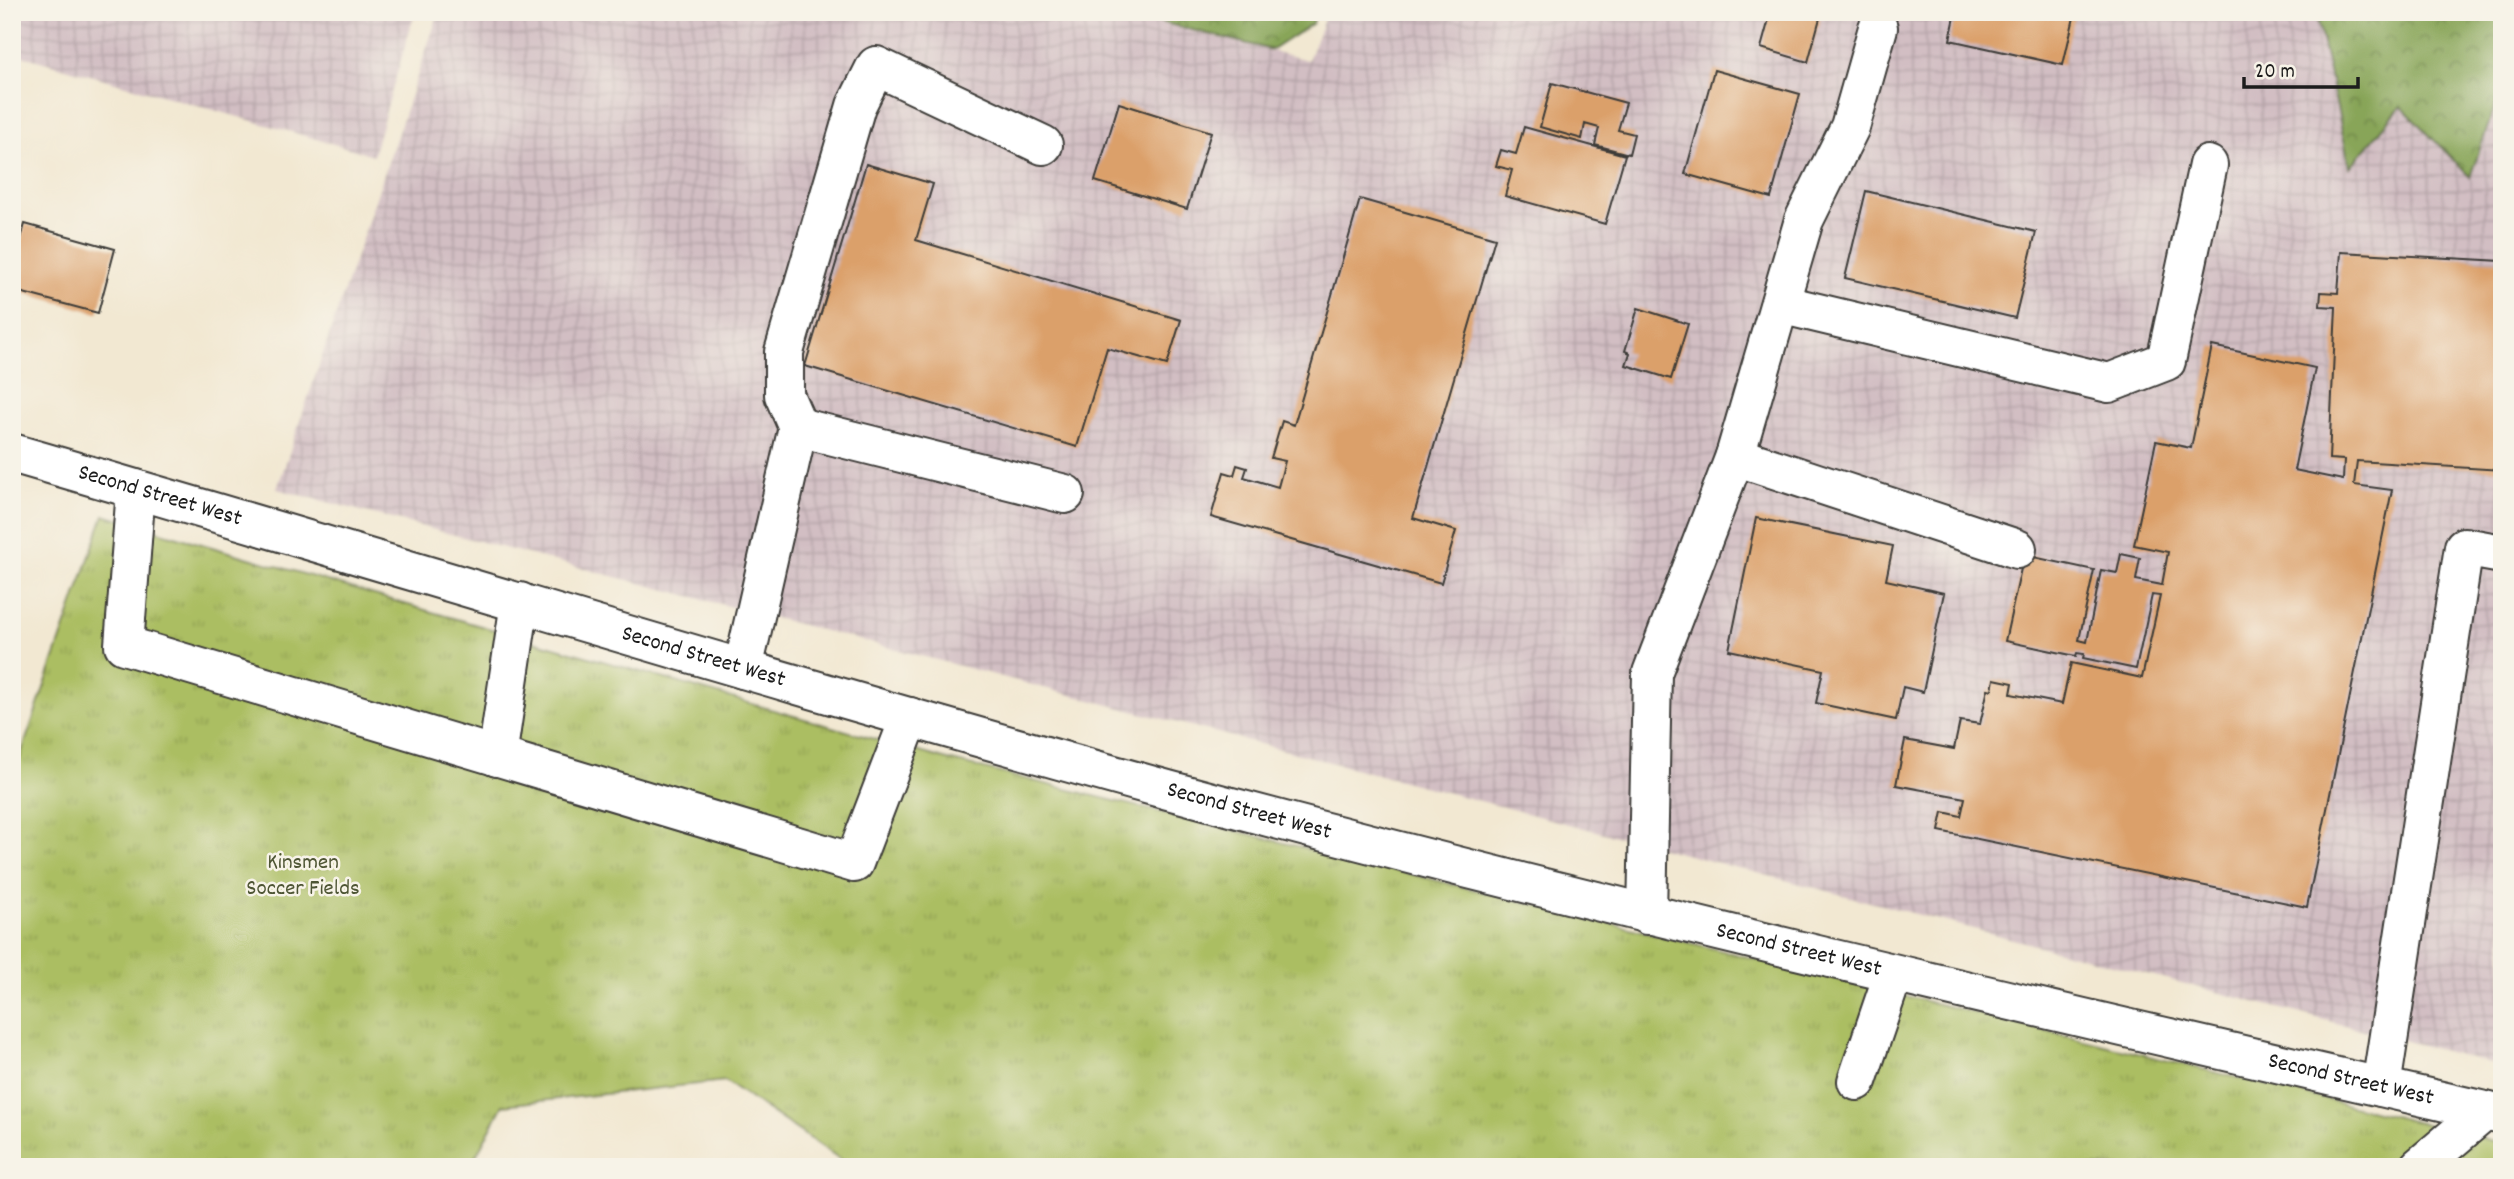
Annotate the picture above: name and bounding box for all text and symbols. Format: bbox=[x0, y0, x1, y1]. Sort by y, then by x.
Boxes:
scale bar bbox=[2244, 46, 2358, 90]
text: 20 m bbox=[2255, 58, 2295, 88]
street label: Second Street West bbox=[74, 457, 246, 536]
street label: Second Street West bbox=[618, 618, 789, 697]
street label: Second Street West bbox=[1163, 774, 1335, 849]
park label: Kinsmen Soccer Fields bbox=[246, 847, 360, 906]
street label: Second Street West bbox=[1713, 915, 1885, 986]
street label: Second Street West bbox=[2265, 1045, 2437, 1115]

